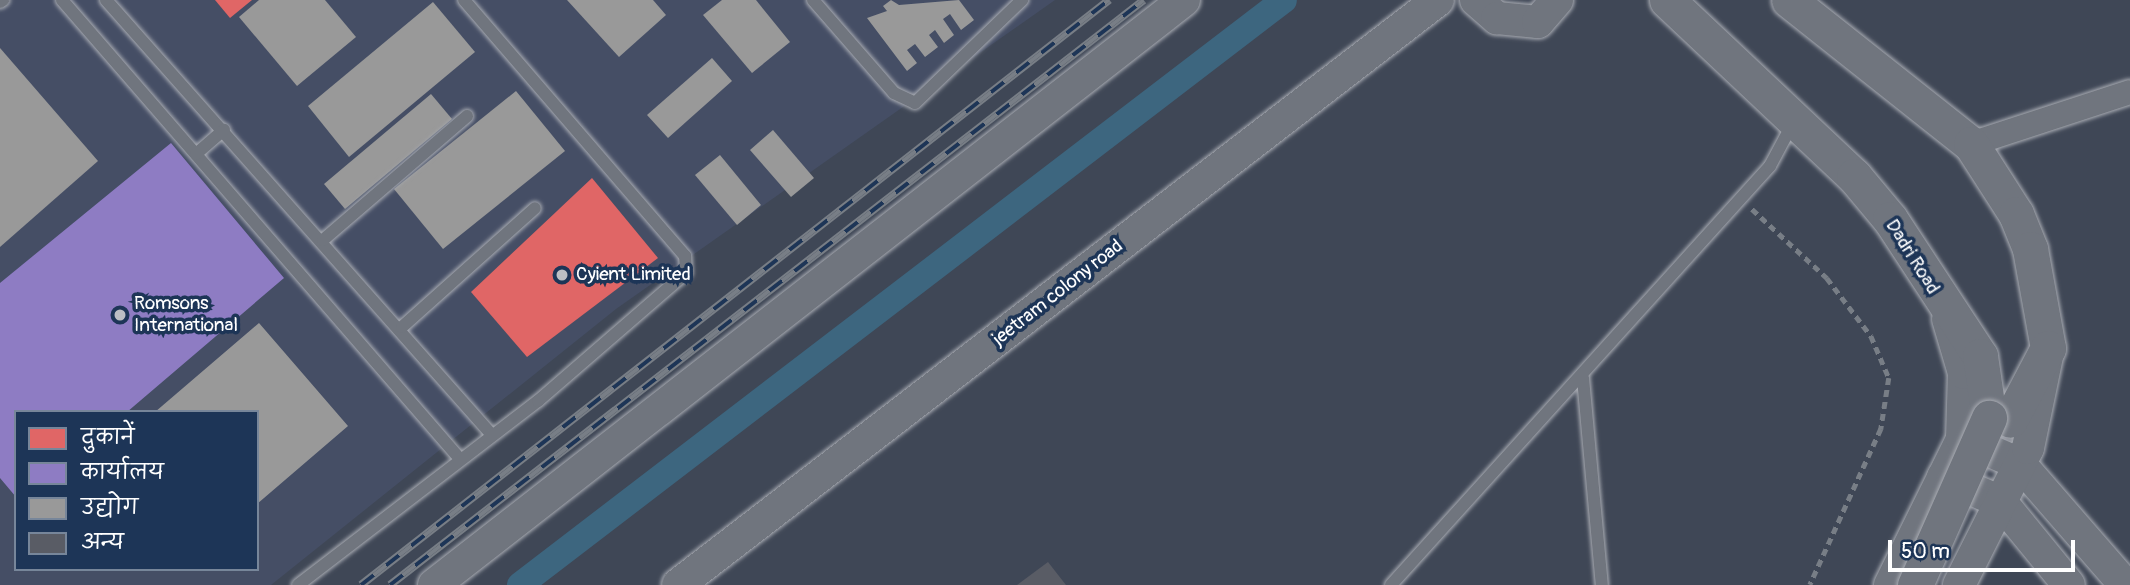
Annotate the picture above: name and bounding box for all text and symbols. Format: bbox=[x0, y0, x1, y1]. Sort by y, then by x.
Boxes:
street label: Dadri Road bbox=[1880, 215, 1944, 299]
street label: jeetram colony road bbox=[988, 235, 1128, 351]
place label: Cyient Limited bbox=[576, 264, 691, 286]
marker: Cyient Limited bbox=[554, 267, 570, 283]
place label: Romsons International bbox=[134, 293, 238, 337]
marker: Romsons International bbox=[112, 307, 128, 323]
legend bbox=[14, 410, 259, 571]
text: दुकानें bbox=[81, 424, 134, 451]
text: कार्यालय bbox=[81, 459, 164, 486]
text: उद्योग bbox=[81, 494, 138, 521]
scale bar bbox=[1892, 526, 2079, 570]
text: अन्य bbox=[81, 529, 124, 556]
text: 50 m bbox=[1901, 538, 1950, 565]

